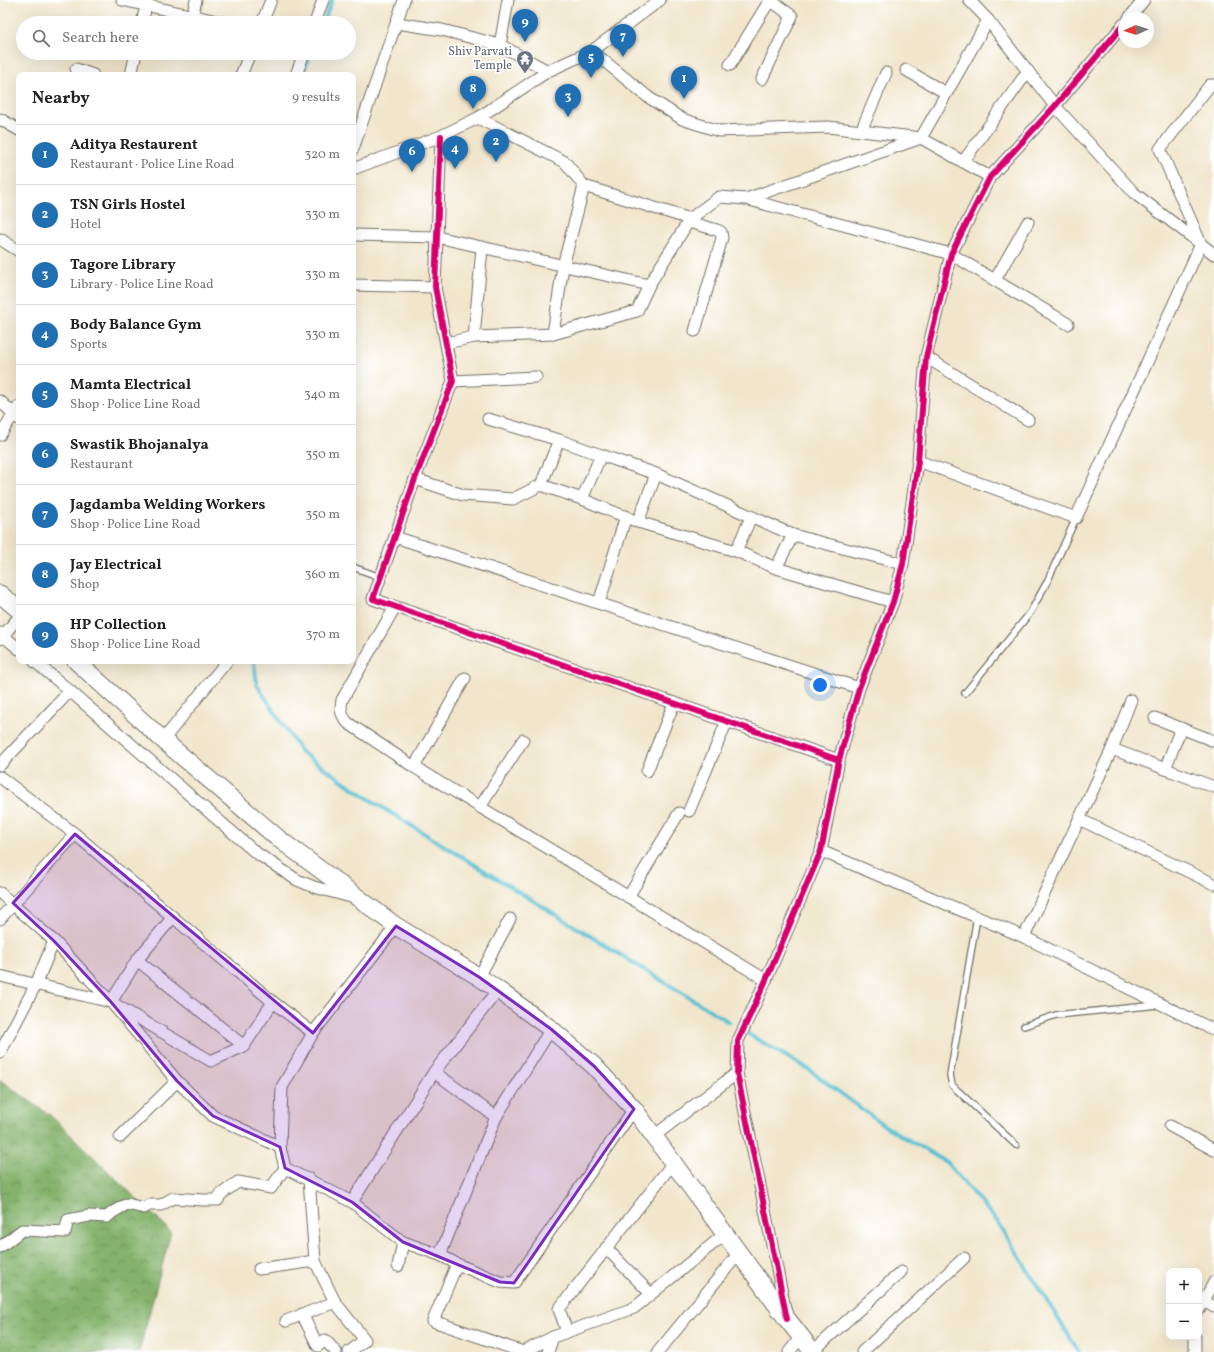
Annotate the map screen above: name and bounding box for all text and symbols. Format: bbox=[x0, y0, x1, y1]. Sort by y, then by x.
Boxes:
pin: 9 bbox=[512, 9, 538, 42]
north arrow bbox=[1118, 12, 1154, 48]
search box bbox=[16, 16, 356, 60]
pin: 7 bbox=[610, 24, 636, 57]
icon: search bbox=[30, 27, 52, 49]
text: Search here bbox=[62, 28, 139, 49]
place label: Shiv Parvati Temple bbox=[448, 44, 512, 74]
pin: 5 bbox=[578, 45, 604, 78]
temple icon: Shiv Parvati Temple bbox=[515, 49, 535, 74]
pin: 1 bbox=[671, 66, 697, 99]
pin: 8 bbox=[460, 76, 486, 109]
pin: 3 bbox=[555, 84, 581, 117]
text: Nearby bbox=[32, 87, 90, 110]
text: 9 results bbox=[292, 89, 340, 107]
pin: 2 bbox=[483, 129, 509, 162]
text: Aditya Restaurent bbox=[70, 135, 198, 156]
pin: 4 bbox=[442, 136, 468, 169]
pin: 6 bbox=[399, 139, 425, 172]
text: 1 bbox=[42, 146, 48, 164]
text: 320 m bbox=[305, 146, 340, 164]
text: Restaurant · Police Line Road bbox=[70, 156, 234, 174]
text: TSN Girls Hostel bbox=[70, 195, 185, 216]
text: 2 bbox=[42, 206, 48, 224]
text: 330 m bbox=[305, 206, 340, 224]
text: Hotel bbox=[70, 216, 101, 234]
text: Tagore Library bbox=[70, 255, 176, 276]
text: 3 bbox=[42, 266, 48, 284]
text: 330 m bbox=[305, 266, 340, 284]
text: Library · Police Line Road bbox=[70, 276, 214, 294]
text: Body Balance Gym bbox=[70, 315, 201, 336]
text: 4 bbox=[41, 326, 49, 344]
text: 330 m bbox=[305, 326, 340, 344]
text: Sports bbox=[70, 336, 107, 354]
text: Mamta Electrical bbox=[70, 375, 191, 396]
text: 5 bbox=[42, 386, 48, 404]
text: 340 m bbox=[304, 386, 340, 404]
text: Shop · Police Line Road bbox=[70, 396, 201, 414]
text: Swastik Bhojanalya bbox=[70, 435, 209, 456]
text: 6 bbox=[41, 446, 49, 464]
text: 350 m bbox=[305, 446, 340, 464]
text: Restaurant bbox=[70, 456, 133, 474]
text: Jagdamba Welding Workers bbox=[70, 495, 265, 516]
text: 7 bbox=[42, 506, 48, 524]
text: 350 m bbox=[305, 506, 340, 524]
text: Shop · Police Line Road bbox=[70, 516, 201, 534]
text: Jay Electrical bbox=[70, 555, 162, 576]
text: 8 bbox=[41, 566, 49, 584]
text: 360 m bbox=[305, 566, 340, 584]
text: Shop bbox=[70, 576, 99, 594]
text: HP Collection bbox=[70, 615, 166, 636]
text: 9 bbox=[41, 626, 49, 644]
text: 370 m bbox=[306, 626, 340, 644]
text: Shop · Police Line Road bbox=[70, 636, 201, 654]
your location bbox=[810, 675, 830, 695]
map controls bbox=[1166, 1268, 1202, 1340]
button: + bbox=[1166, 1268, 1202, 1304]
button: − bbox=[1166, 1304, 1202, 1340]

